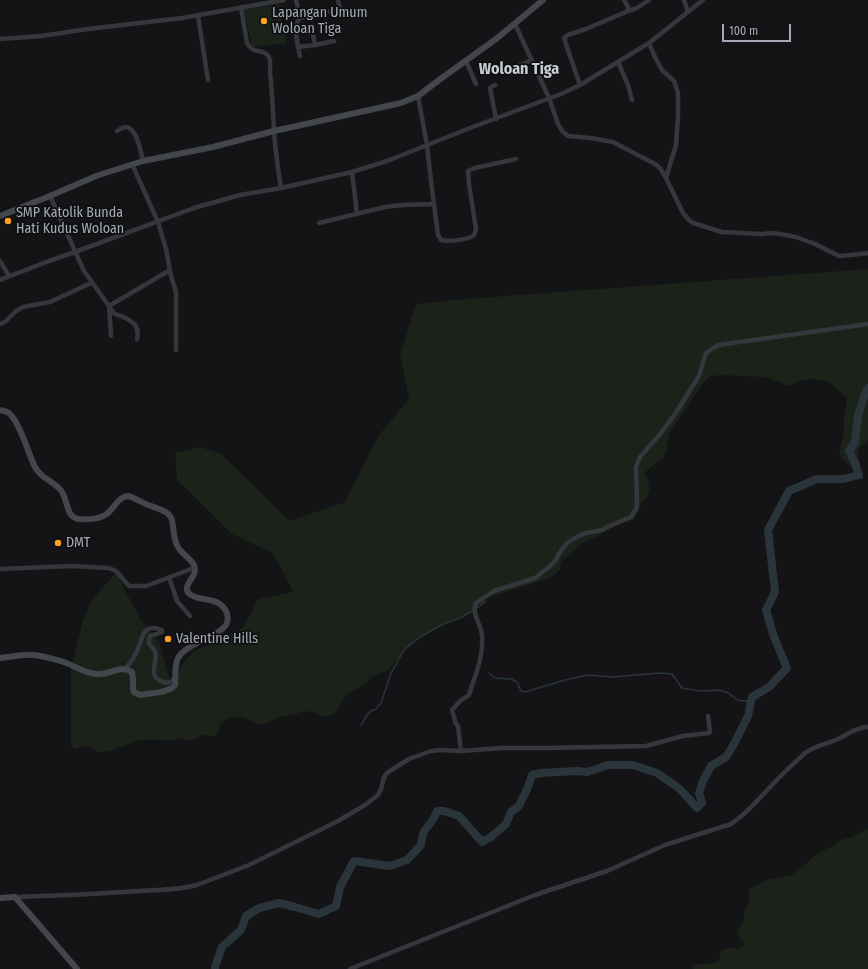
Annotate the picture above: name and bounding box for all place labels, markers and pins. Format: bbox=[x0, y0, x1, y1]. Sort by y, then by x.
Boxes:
place label: Lapangan Umum Woloan Tiga bbox=[272, 5, 367, 38]
marker: Lapangan Umum Woloan Tiga bbox=[259, 16, 269, 26]
place label: SMP Katolik Bunda Hati Kudus Woloan bbox=[16, 205, 124, 238]
marker: SMP Katolik Bunda Hati Kudus Woloan bbox=[3, 216, 13, 226]
place label: DMT bbox=[66, 535, 90, 551]
marker: DMT bbox=[53, 538, 63, 548]
place label: Valentine Hills bbox=[176, 631, 258, 647]
marker: Valentine Hills bbox=[163, 634, 173, 644]

